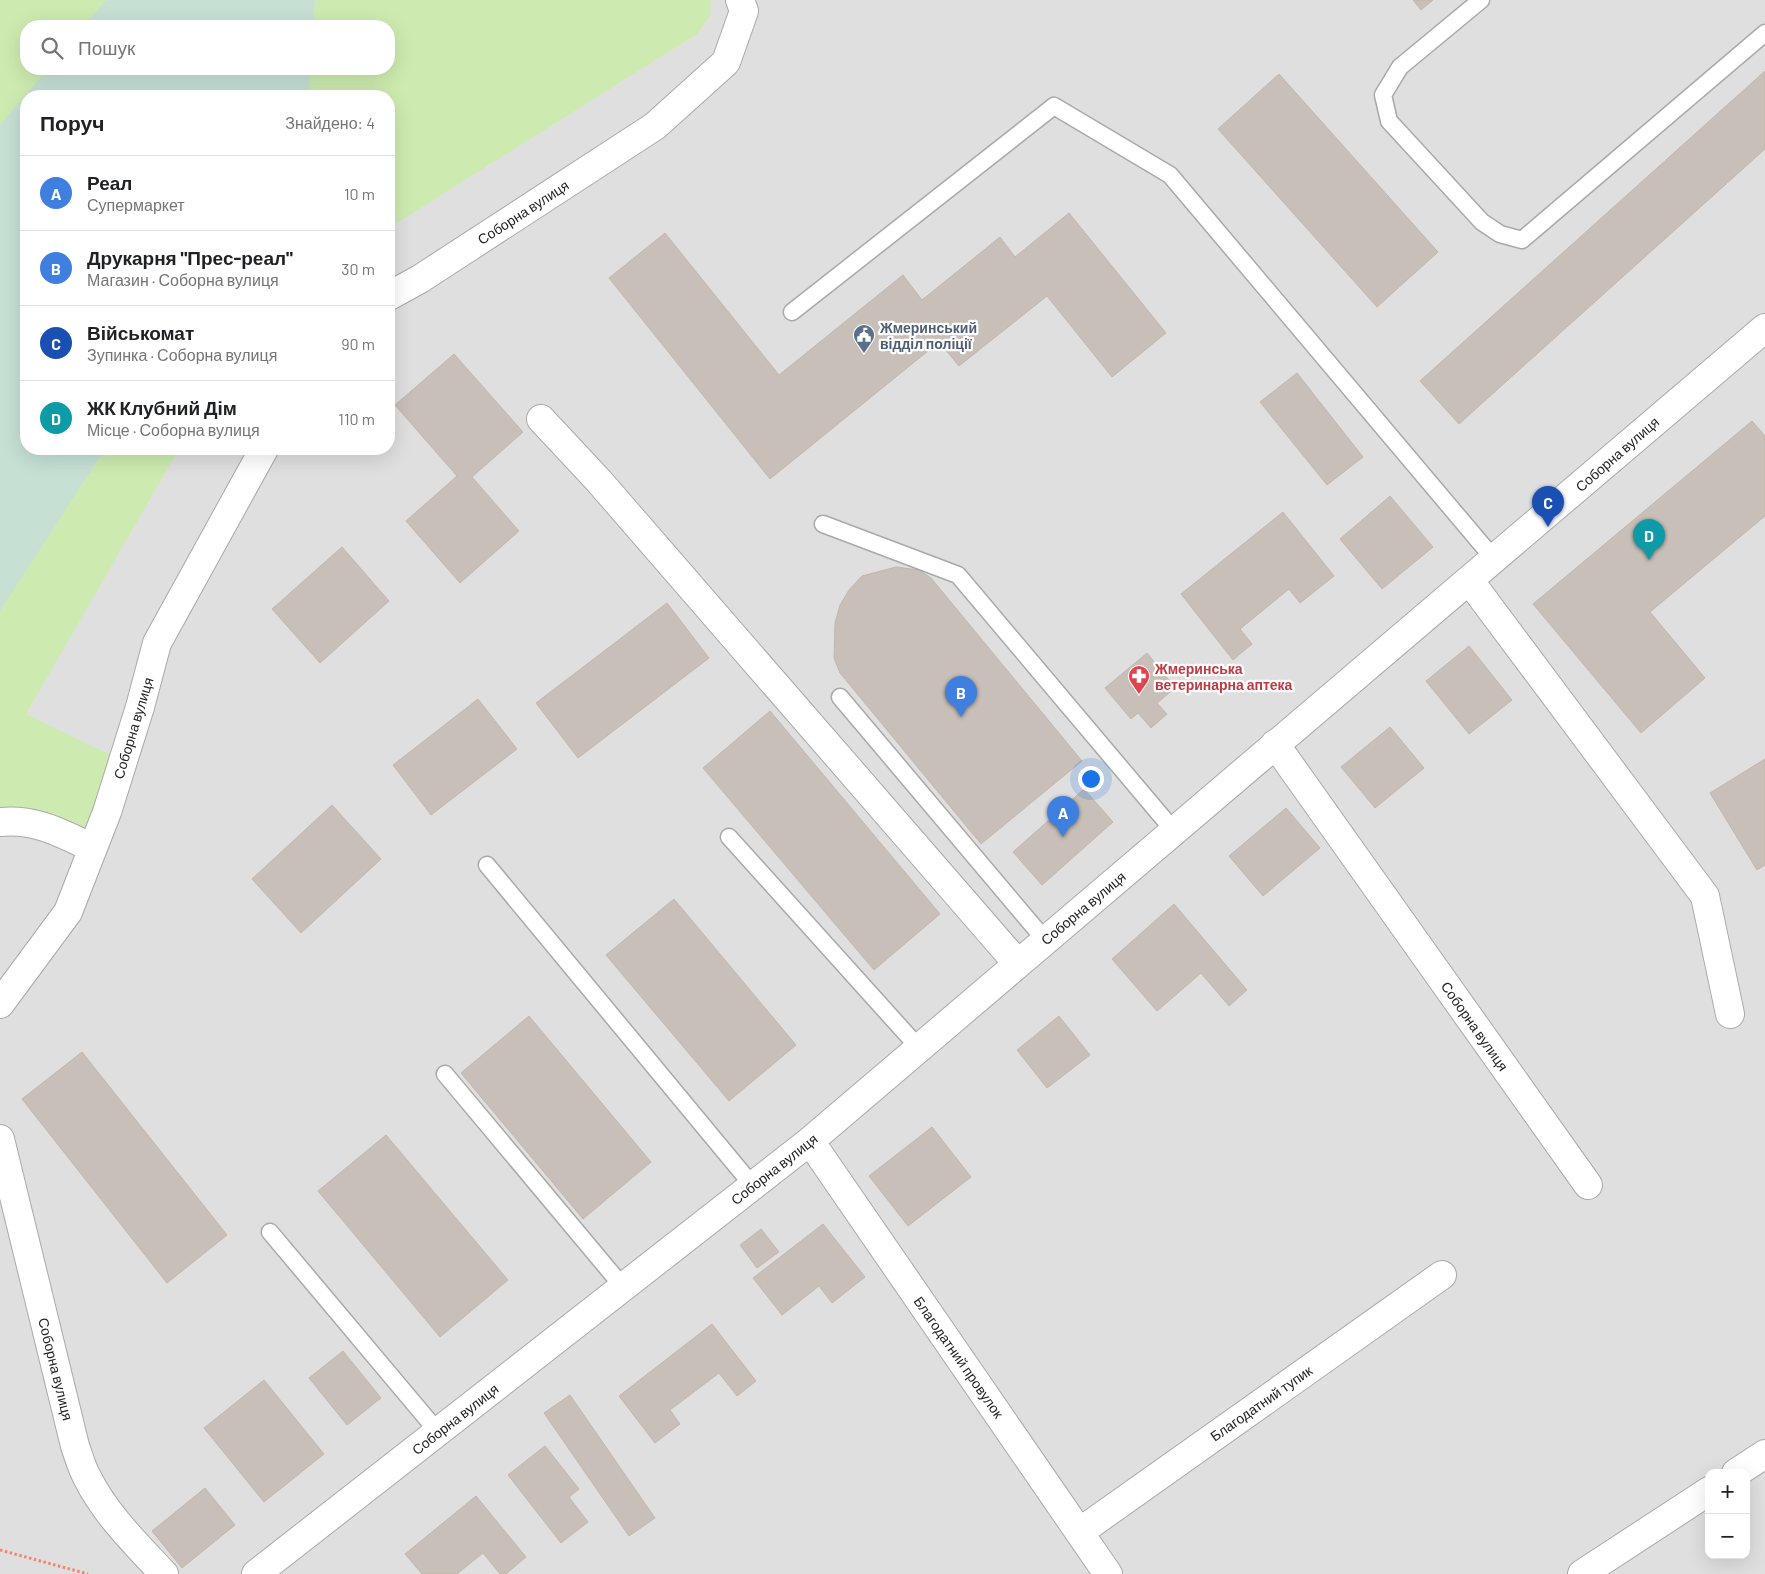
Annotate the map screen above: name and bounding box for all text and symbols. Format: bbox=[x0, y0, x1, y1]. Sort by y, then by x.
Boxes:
search box bbox=[20, 20, 395, 75]
icon: search bbox=[38, 34, 66, 62]
text: Пошук bbox=[78, 36, 135, 59]
text: Поруч bbox=[40, 110, 104, 135]
text: Знайдено: 4 bbox=[285, 113, 375, 132]
text: Реал bbox=[87, 171, 132, 194]
street label: Соборна вулиця bbox=[474, 176, 572, 248]
text: A bbox=[51, 184, 61, 203]
text: 10 m bbox=[344, 184, 375, 203]
text: Супермаркет bbox=[87, 195, 185, 214]
text: Друкарня "Прес-реал" bbox=[87, 246, 293, 269]
text: B bbox=[51, 259, 61, 278]
text: 30 m bbox=[341, 259, 375, 278]
text: Магазин · Соборна вулиця bbox=[87, 270, 279, 289]
place label: Жмеринський відділ поліції bbox=[879, 319, 977, 352]
text: Військомат bbox=[87, 321, 194, 344]
public building icon: Жмеринський відділ поліції bbox=[852, 323, 876, 354]
text: C bbox=[51, 334, 61, 353]
text: 90 m bbox=[341, 334, 375, 353]
text: Зупинка · Соборна вулиця bbox=[87, 345, 277, 364]
text: ЖК Клубний Дім bbox=[87, 396, 237, 419]
text: D bbox=[51, 409, 61, 428]
text: 110 m bbox=[338, 409, 375, 428]
street label: Соборна вулиця bbox=[1572, 413, 1662, 495]
text: Місце · Соборна вулиця bbox=[87, 420, 260, 439]
pin: C bbox=[1532, 486, 1564, 527]
pin: D bbox=[1633, 519, 1665, 560]
place label: Жмеринська ветеринарна аптека bbox=[1154, 660, 1293, 693]
pharmacy icon: Жмеринська ветеринарна аптека bbox=[1127, 664, 1151, 695]
street label: Соборна вулиця bbox=[109, 675, 157, 781]
pin: B bbox=[945, 676, 977, 717]
your location bbox=[1078, 766, 1104, 792]
pin: A bbox=[1047, 796, 1079, 837]
street label: Соборна вулиця bbox=[1037, 868, 1129, 948]
street label: Соборна вулиця bbox=[1438, 978, 1512, 1074]
street label: Соборна вулиця bbox=[727, 1130, 821, 1208]
street label: Благодатний провулок bbox=[911, 1293, 1008, 1422]
street label: Соборна вулиця bbox=[35, 1316, 77, 1422]
street label: Благодатний тупик bbox=[1207, 1361, 1316, 1445]
street label: Соборна вулиця bbox=[408, 1380, 502, 1458]
map controls bbox=[1705, 1469, 1750, 1559]
button: + bbox=[1705, 1469, 1750, 1514]
button: − bbox=[1705, 1514, 1750, 1559]

